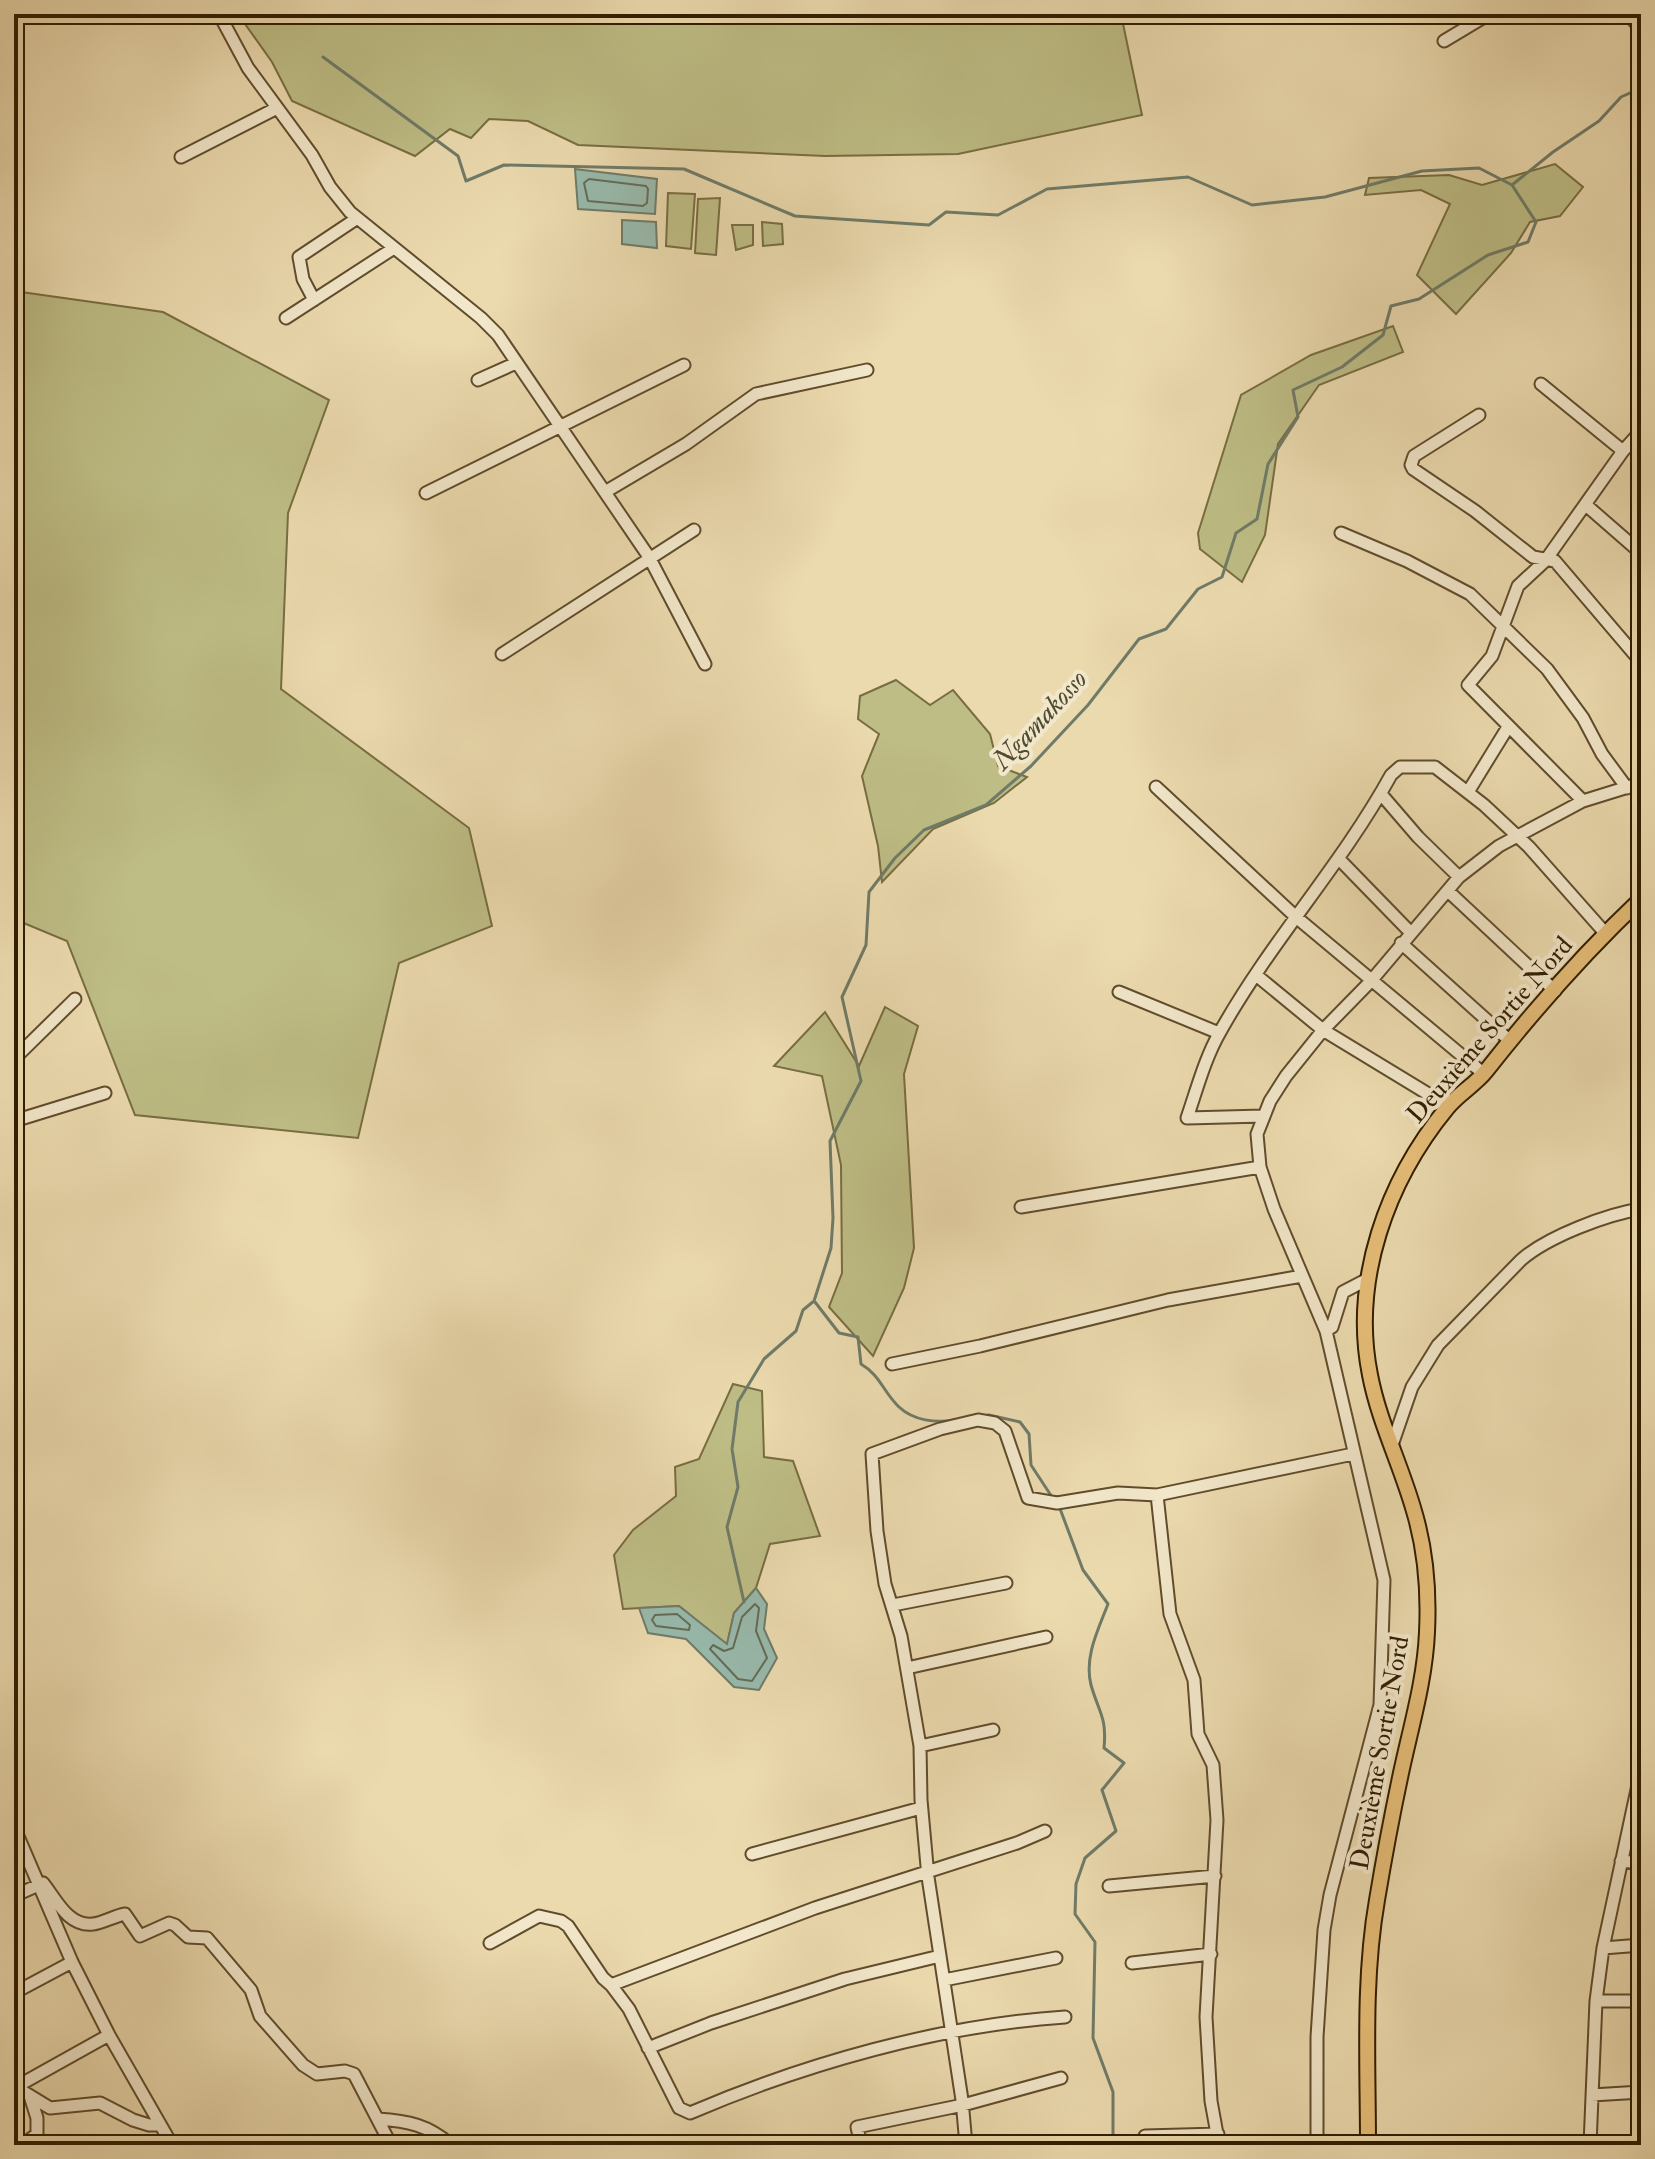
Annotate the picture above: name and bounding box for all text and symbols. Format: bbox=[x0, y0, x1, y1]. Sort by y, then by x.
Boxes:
water label: Ngamakosso bbox=[983, 663, 1095, 779]
street label: Deuxième Sortie Nord bbox=[1400, 930, 1580, 1130]
street label: Deuxième Sortie Nord bbox=[1344, 1633, 1416, 1872]

